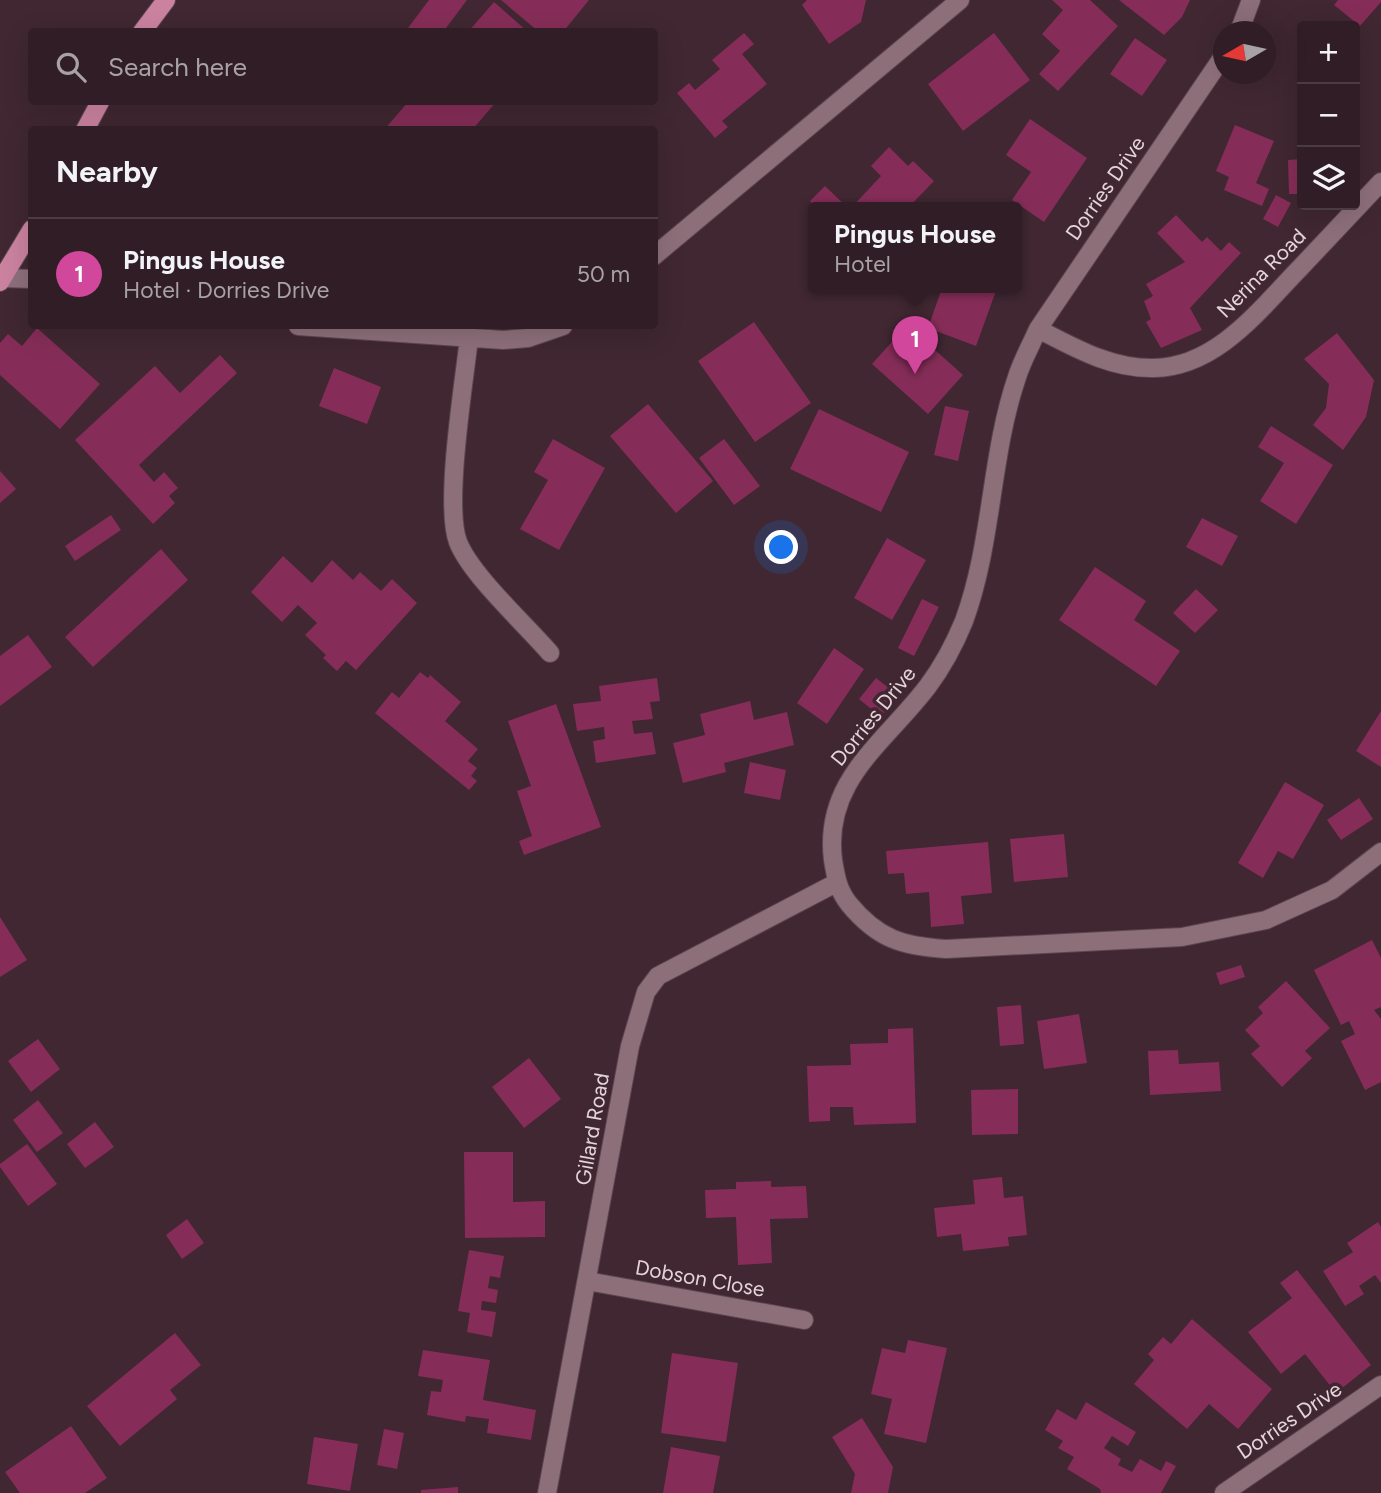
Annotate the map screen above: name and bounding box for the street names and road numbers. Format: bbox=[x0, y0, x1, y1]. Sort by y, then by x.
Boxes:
street label: Dorries Drive bbox=[1060, 131, 1150, 245]
street label: Nerina Road bbox=[1211, 223, 1311, 323]
street label: Dorries Drive bbox=[825, 661, 921, 771]
street label: Gillard Road bbox=[570, 1071, 614, 1187]
street label: Dobson Close bbox=[633, 1254, 767, 1302]
street label: Dorries Drive bbox=[1232, 1376, 1346, 1464]

